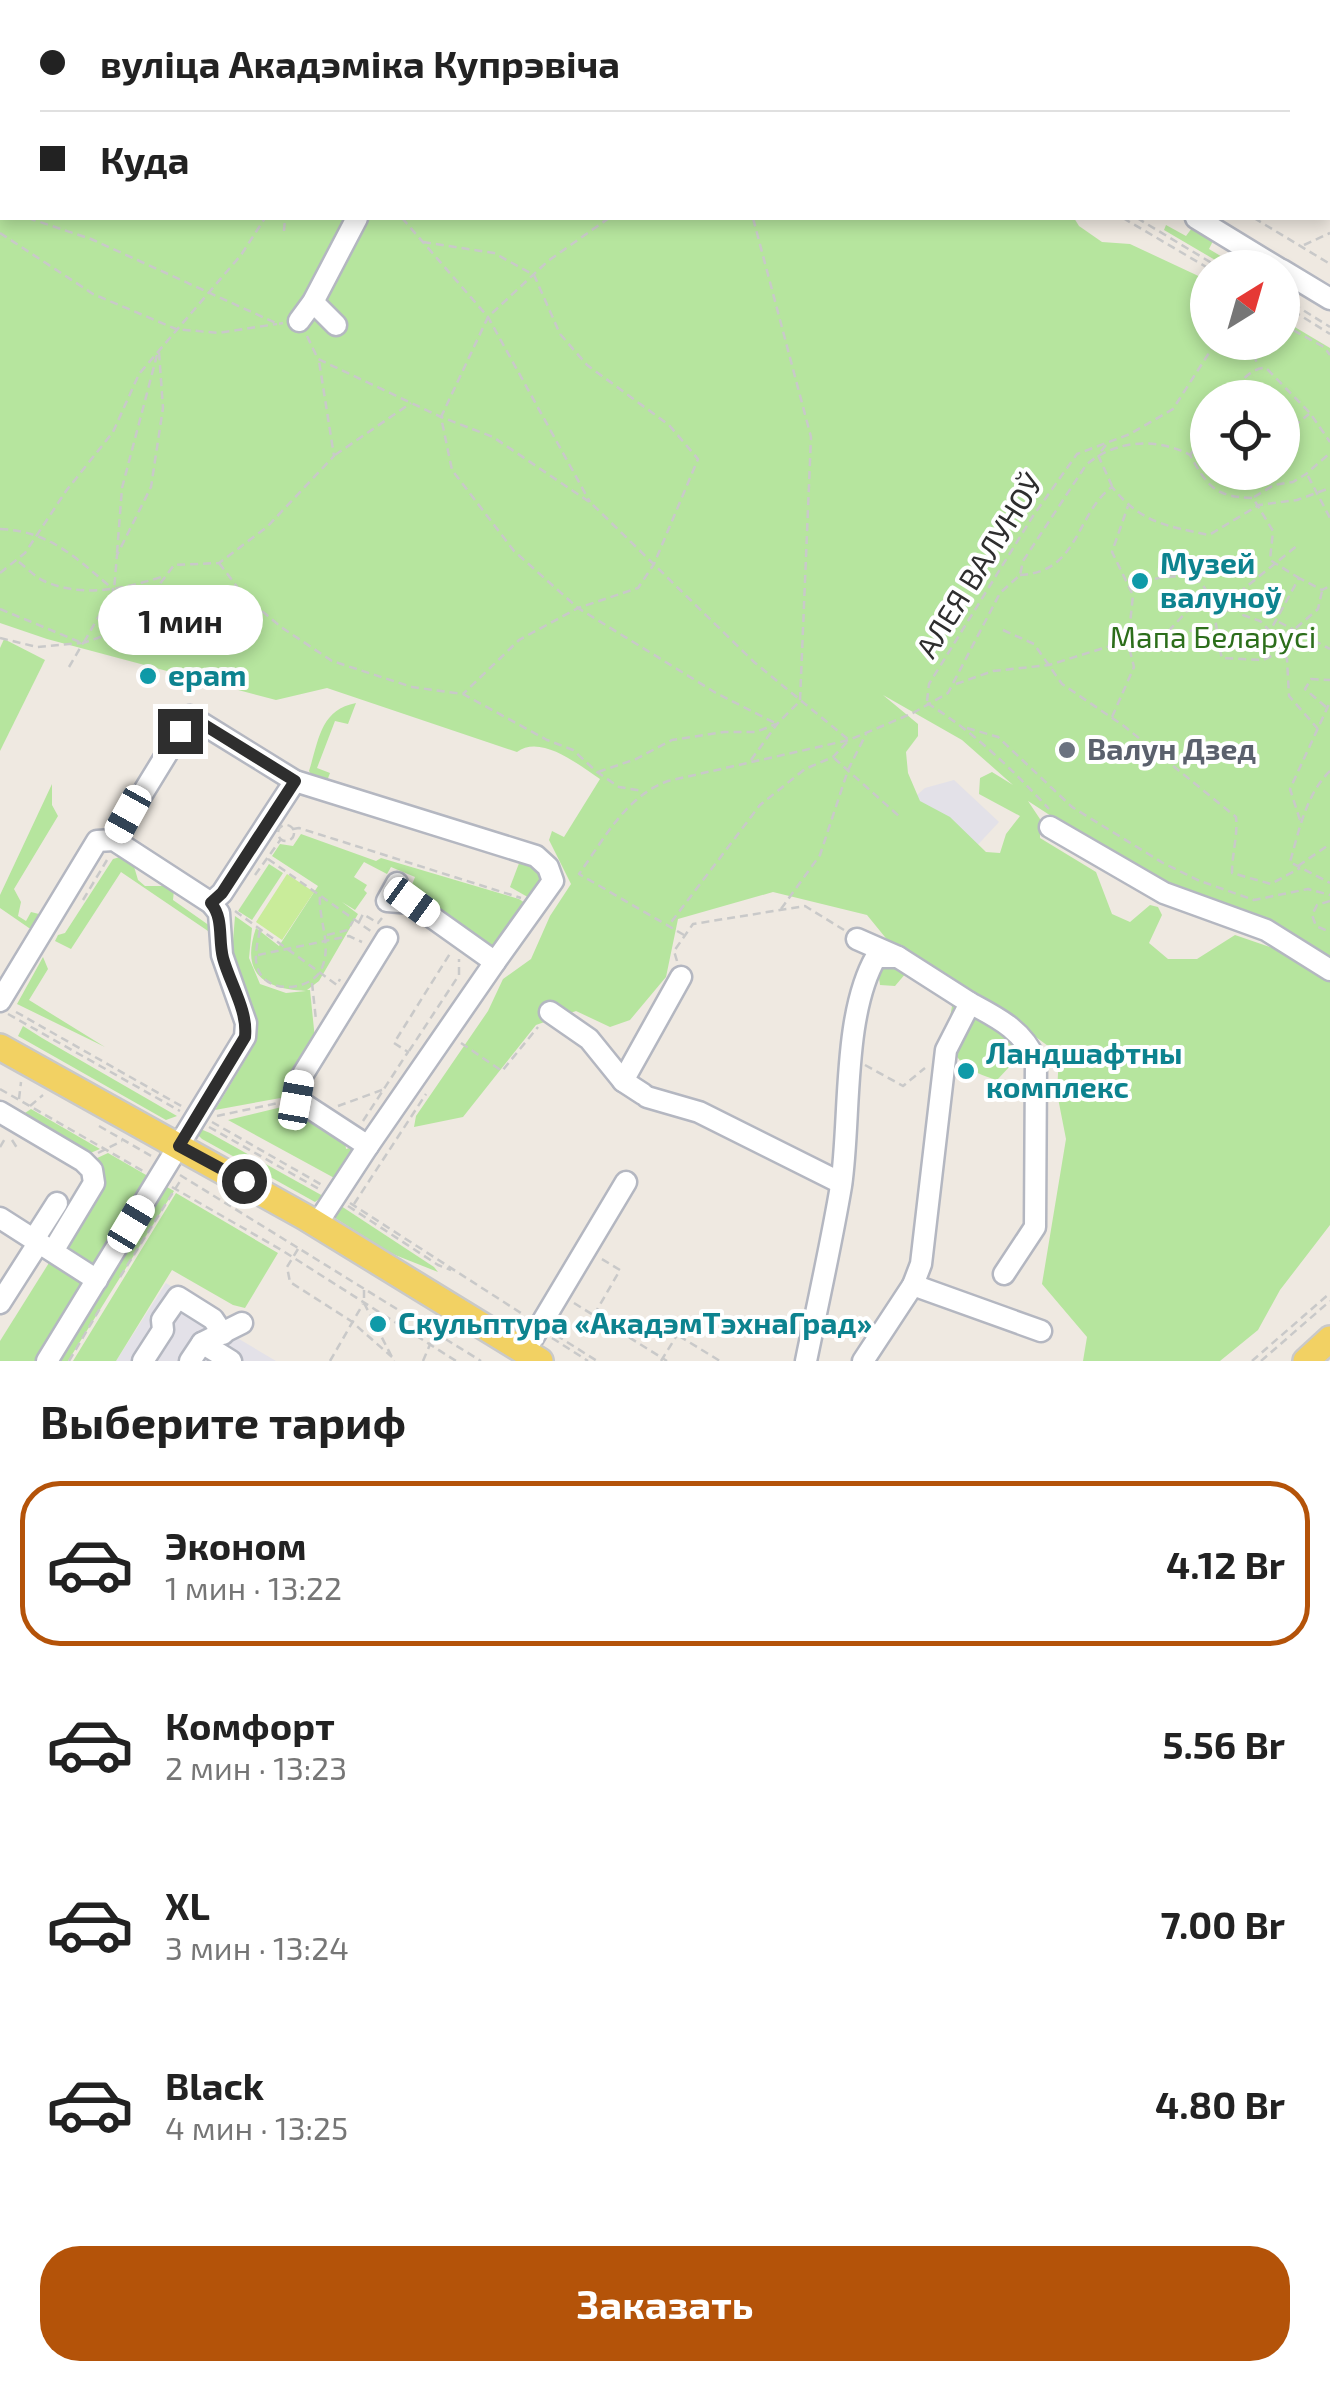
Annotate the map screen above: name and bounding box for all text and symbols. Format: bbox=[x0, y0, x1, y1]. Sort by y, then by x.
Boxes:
text: вуліца Акадэміка Купрэвіча bbox=[100, 40, 620, 86]
text: Куда bbox=[100, 136, 189, 182]
north arrow bbox=[1190, 250, 1300, 360]
map controls bbox=[1190, 250, 1300, 490]
button: locate bbox=[1190, 380, 1300, 490]
street label: АЛЕЯ ВАЛУНОЎ bbox=[907, 466, 1049, 664]
place label: Музей валуноў bbox=[1160, 544, 1282, 615]
marker: Музей валуноў bbox=[1129, 570, 1151, 592]
callout: 1 мин bbox=[98, 586, 262, 656]
text: 1 мин bbox=[138, 601, 223, 639]
park label: Мапа Беларусі bbox=[1110, 618, 1316, 655]
place label: epam bbox=[168, 656, 246, 692]
marker: epam bbox=[137, 665, 159, 687]
route end bbox=[158, 709, 203, 754]
place label: Валун Дзед bbox=[1087, 730, 1256, 767]
marker: Валун Дзед bbox=[1056, 739, 1078, 761]
car bbox=[100, 780, 156, 848]
car bbox=[379, 872, 445, 932]
place label: Ландшафтны комплекс bbox=[986, 1034, 1183, 1104]
marker: Ландшафтны комплекс bbox=[955, 1060, 977, 1082]
car bbox=[276, 1068, 316, 1132]
route start bbox=[222, 1159, 267, 1204]
car bbox=[103, 1191, 159, 1257]
place label: Скульптура «АкадэмТэхнаГрад» bbox=[398, 1304, 872, 1341]
marker: Скульптура «АкадэмТэхнаГрад» bbox=[367, 1313, 389, 1335]
text: Выберите тариф bbox=[40, 1394, 406, 1448]
icon: car bbox=[45, 1519, 135, 1609]
text: Эконом bbox=[165, 1522, 307, 1568]
text: 4.12 Br bbox=[1166, 1541, 1285, 1587]
text: 1 мин · 13:22 bbox=[165, 1568, 342, 1606]
icon: car bbox=[45, 1699, 135, 1789]
text: Комфорт bbox=[165, 1702, 335, 1748]
text: 5.56 Br bbox=[1163, 1721, 1285, 1767]
text: 2 мин · 13:23 bbox=[165, 1748, 347, 1786]
icon: car bbox=[45, 1879, 135, 1969]
text: XL bbox=[165, 1882, 210, 1928]
text: 7.00 Br bbox=[1161, 1901, 1285, 1947]
text: 3 мин · 13:24 bbox=[165, 1928, 349, 1966]
icon: car bbox=[45, 2059, 135, 2149]
text: Black bbox=[165, 2062, 264, 2108]
text: 4.80 Br bbox=[1155, 2081, 1285, 2127]
text: 4 мин · 13:25 bbox=[165, 2108, 348, 2146]
button: Заказать bbox=[40, 2246, 1290, 2361]

